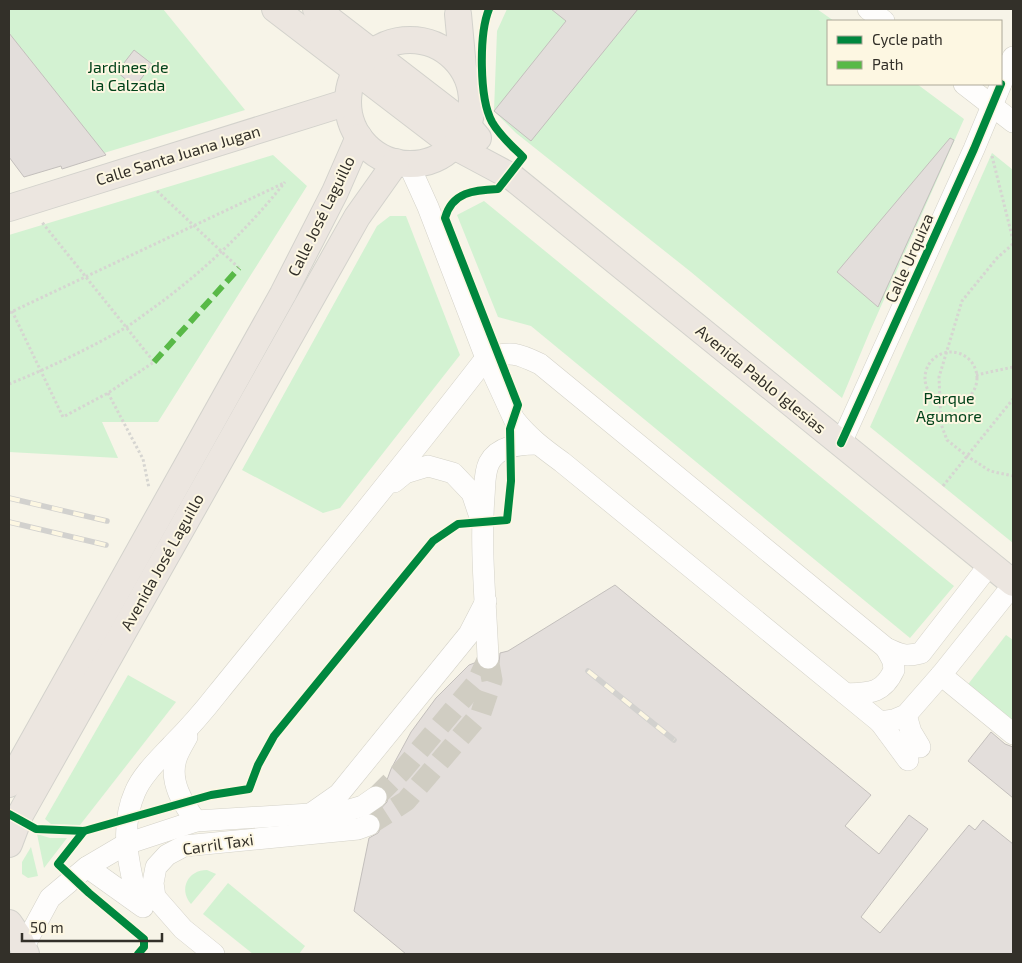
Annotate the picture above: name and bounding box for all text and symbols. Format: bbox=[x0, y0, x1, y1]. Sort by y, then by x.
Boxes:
legend bbox=[827, 20, 1002, 85]
text: Cycle path bbox=[872, 30, 943, 48]
text: Path bbox=[872, 55, 903, 73]
park label: Jardines de la Calzada bbox=[88, 57, 168, 94]
street label: Calle Santa Juana Jugan bbox=[93, 120, 262, 189]
street label: Calle José Laguillo bbox=[283, 152, 358, 279]
street label: Calle Urquiza bbox=[880, 210, 937, 305]
street label: Avenida Pablo Iglesias bbox=[693, 320, 830, 437]
park label: Parque Agumore bbox=[916, 388, 982, 425]
street label: Avenida José Laguillo bbox=[116, 490, 207, 633]
street label: Carril Taxi bbox=[181, 829, 255, 858]
scale bar bbox=[22, 910, 162, 942]
text: 50 m bbox=[30, 918, 64, 936]

